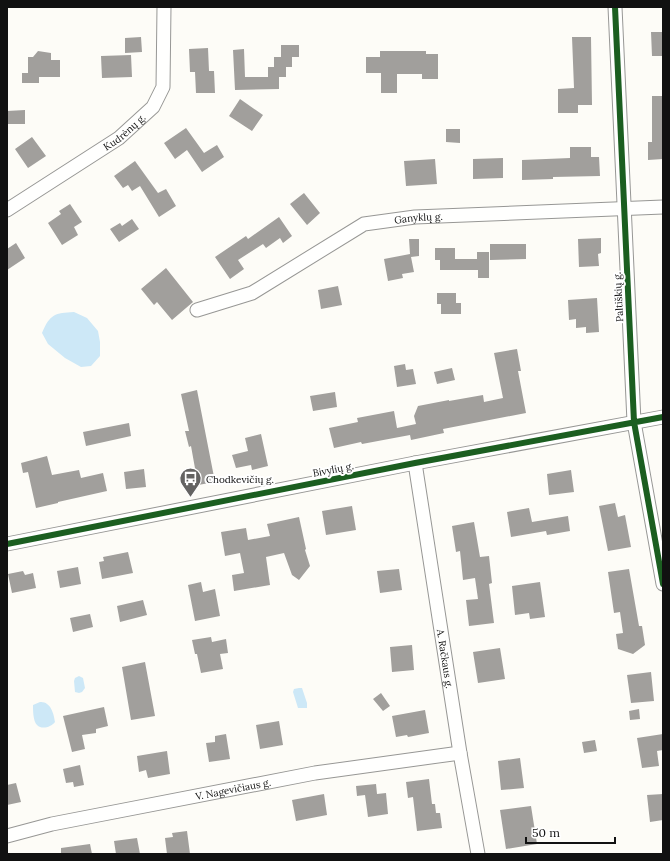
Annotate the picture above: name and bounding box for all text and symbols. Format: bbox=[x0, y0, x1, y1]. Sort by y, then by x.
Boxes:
street label: Kudrėnų g. bbox=[101, 111, 148, 153]
street label: Ganyklų g. bbox=[393, 210, 443, 227]
street label: Paltiškių g. bbox=[611, 272, 626, 322]
street label: Bivylių g. bbox=[312, 459, 355, 480]
bus stop icon: Chodkevičių g. bbox=[177, 466, 203, 499]
place label: Chodkevičių g. bbox=[206, 473, 274, 486]
street label: A. Račkaus g. bbox=[434, 627, 456, 689]
street label: V. Nagevičiaus g. bbox=[193, 776, 272, 803]
scale bar bbox=[526, 819, 615, 845]
text: 50 m bbox=[532, 825, 560, 840]

